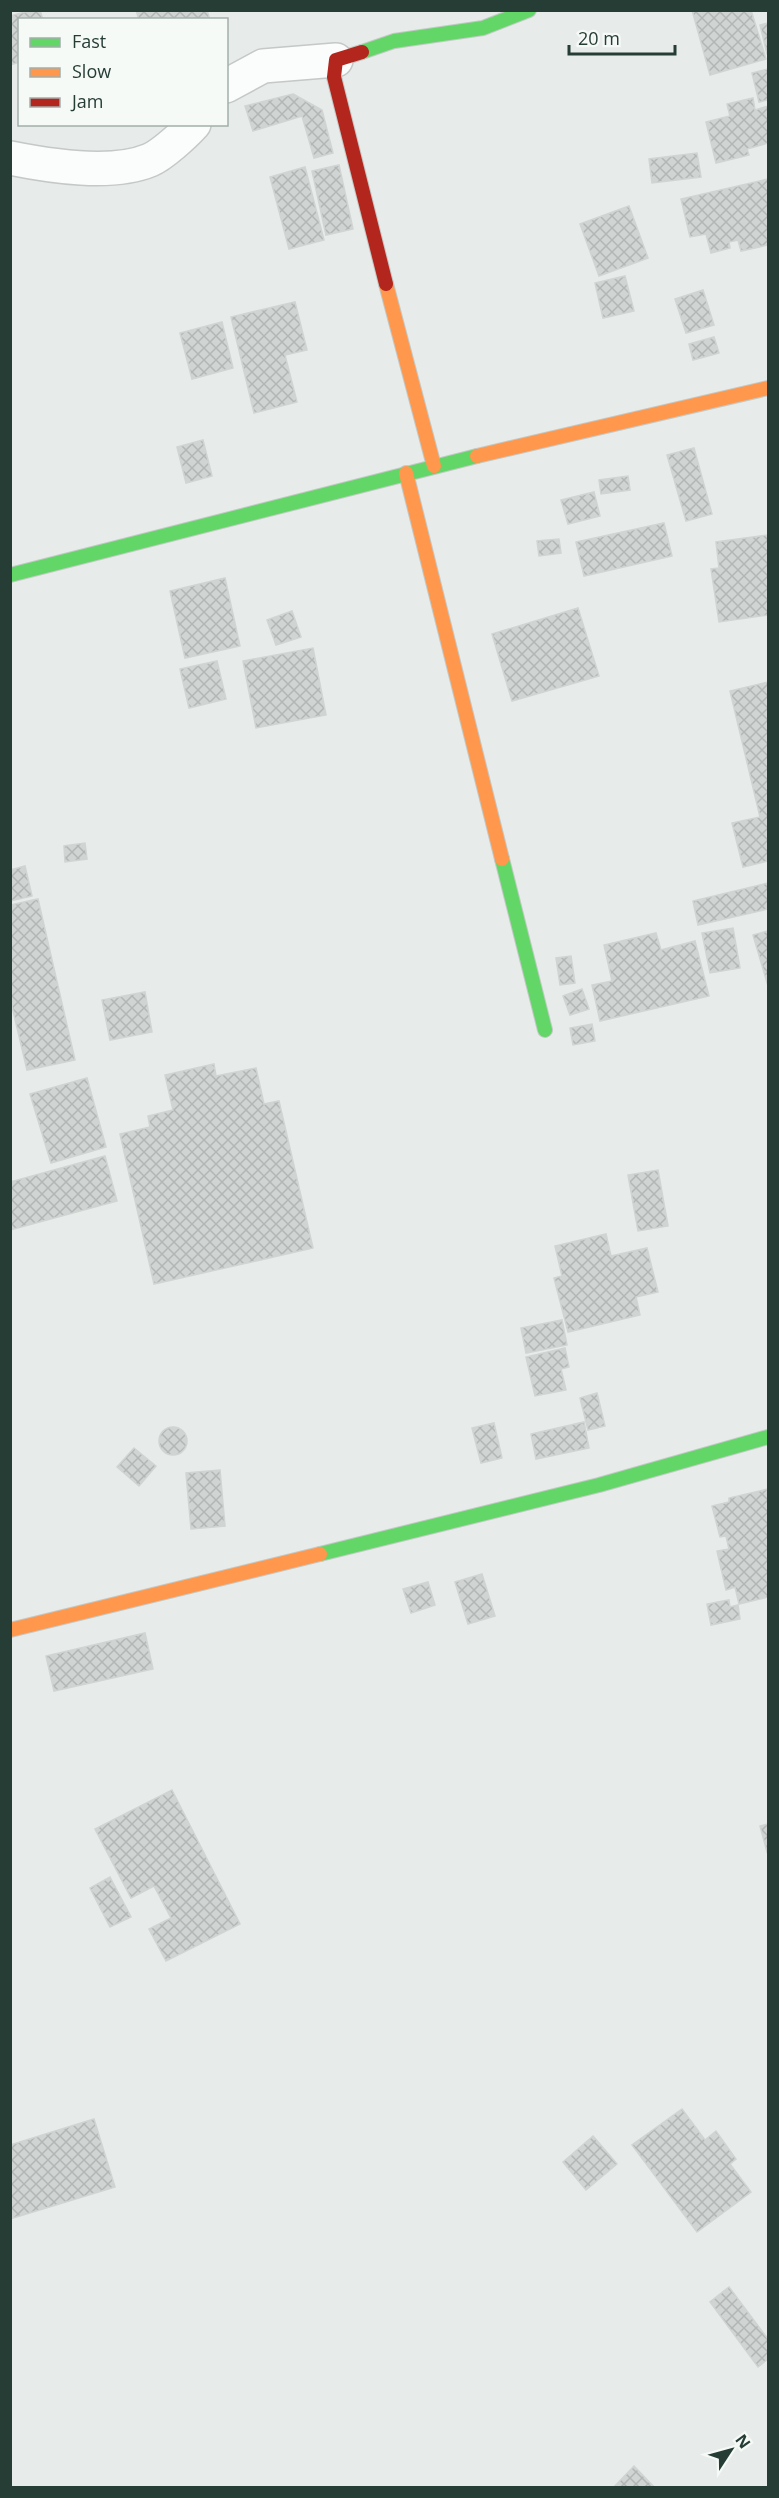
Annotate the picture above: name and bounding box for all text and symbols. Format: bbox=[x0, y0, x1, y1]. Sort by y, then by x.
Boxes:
legend bbox=[18, 18, 228, 126]
scale bar bbox=[569, 18, 676, 56]
text: 20 m bbox=[578, 26, 620, 50]
text: Fast bbox=[72, 29, 106, 53]
text: Slow bbox=[72, 59, 111, 83]
text: Jam bbox=[70, 89, 104, 113]
north arrow bbox=[701, 2420, 761, 2480]
text: N bbox=[730, 2429, 756, 2453]

